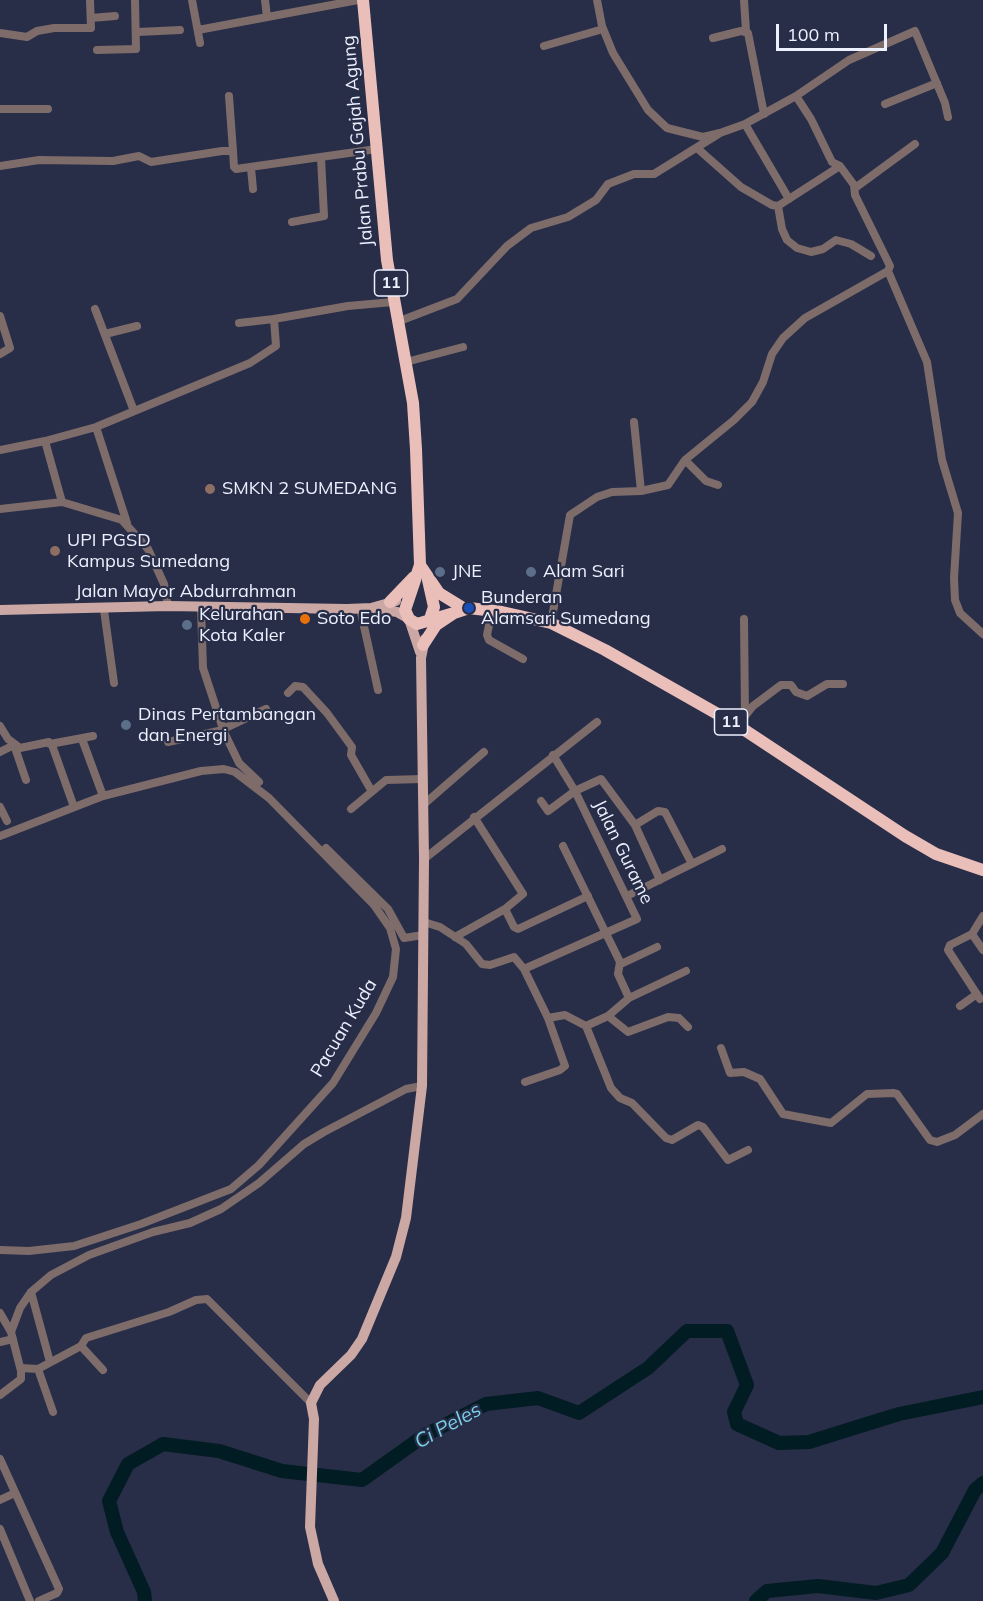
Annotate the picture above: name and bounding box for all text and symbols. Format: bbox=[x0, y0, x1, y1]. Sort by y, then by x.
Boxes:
scale bar bbox=[779, 12, 890, 50]
text: 100 m bbox=[787, 23, 840, 46]
street label: Jalan Prabu Gajah Agung bbox=[338, 35, 378, 247]
road number: 11 bbox=[374, 270, 408, 296]
place label: SMKN 2 SUMEDANG bbox=[222, 478, 397, 500]
marker: SMKN 2 SUMEDANG bbox=[203, 482, 217, 496]
place label: UPI PGSD Kampus Sumedang bbox=[67, 530, 230, 572]
marker: UPI PGSD Kampus Sumedang bbox=[48, 544, 62, 558]
place label: JNE bbox=[452, 561, 482, 583]
place label: Alam Sari bbox=[543, 561, 625, 583]
marker: JNE bbox=[433, 565, 447, 579]
marker: Alam Sari bbox=[524, 565, 538, 579]
street label: Jalan Mayor Abdurrahman bbox=[76, 581, 296, 603]
place label: Bunderan Alamsari Sumedang bbox=[481, 587, 651, 630]
marker: Bunderan Alamsari Sumedang bbox=[462, 601, 476, 615]
place label: Kelurahan Kota Kaler bbox=[199, 604, 285, 646]
place label: Soto Edo bbox=[317, 608, 391, 630]
marker: Soto Edo bbox=[298, 612, 312, 626]
marker: Kelurahan Kota Kaler bbox=[180, 618, 194, 632]
place label: Dinas Pertambangan dan Energi bbox=[138, 704, 316, 746]
road number: 11 bbox=[714, 709, 748, 735]
marker: Dinas Pertambangan dan Energi bbox=[119, 718, 133, 732]
street label: Jalan Gurame bbox=[588, 796, 658, 908]
street label: Pacuan Kuda bbox=[306, 975, 382, 1081]
water label: Ci Peles bbox=[410, 1398, 486, 1454]

